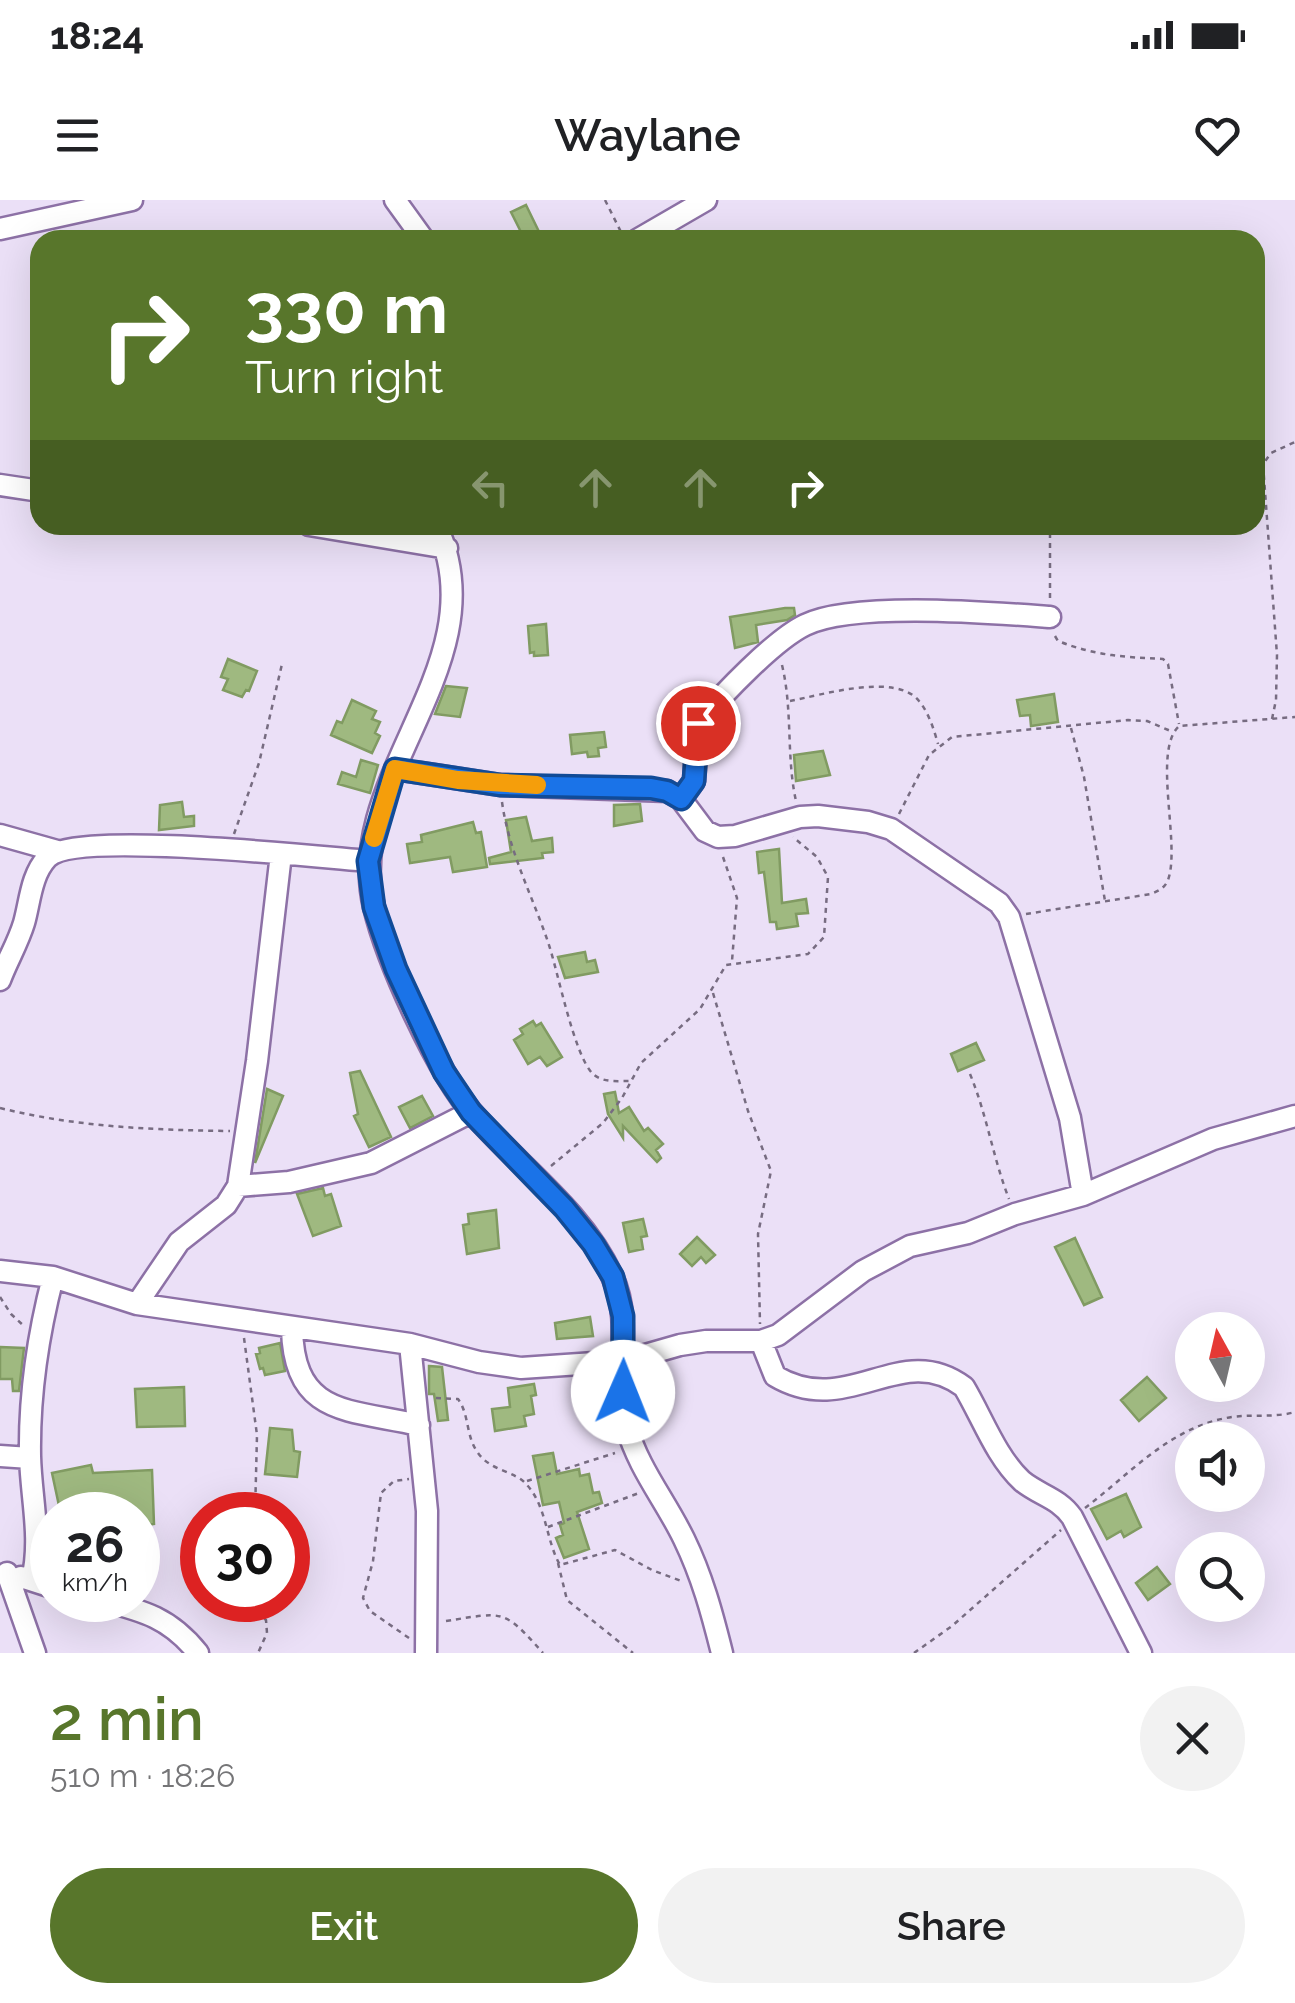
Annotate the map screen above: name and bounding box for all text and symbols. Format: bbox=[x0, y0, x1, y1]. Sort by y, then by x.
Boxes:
text: 18:24 bbox=[50, 13, 144, 58]
icon: menu bbox=[50, 108, 105, 163]
icon: heart bbox=[1190, 108, 1245, 163]
text: Waylane bbox=[554, 109, 741, 162]
text: 330 m bbox=[245, 267, 448, 349]
icon: right bbox=[80, 270, 210, 400]
text: Turn right bbox=[245, 351, 443, 404]
icon: left bbox=[463, 460, 518, 515]
icon: ahead bbox=[568, 460, 623, 515]
icon: ahead bbox=[673, 460, 728, 515]
icon: right bbox=[778, 460, 833, 515]
pin bbox=[656, 681, 741, 766]
icon: arrive bbox=[671, 696, 726, 751]
north arrow bbox=[1175, 1312, 1265, 1402]
map controls bbox=[1175, 1312, 1265, 1622]
position arrow bbox=[571, 1340, 675, 1444]
button: sound bbox=[1175, 1422, 1265, 1512]
speed limit sign: 30 bbox=[180, 1492, 310, 1622]
text: 26 bbox=[66, 1515, 124, 1574]
button: search bbox=[1175, 1532, 1265, 1622]
text: km/h bbox=[62, 1567, 128, 1597]
text: 2 min bbox=[50, 1684, 204, 1754]
button: close bbox=[1140, 1686, 1245, 1791]
text: 510 m · 18:26 bbox=[50, 1757, 235, 1794]
button: Exit bbox=[50, 1868, 638, 1983]
button: Share bbox=[658, 1868, 1245, 1983]

